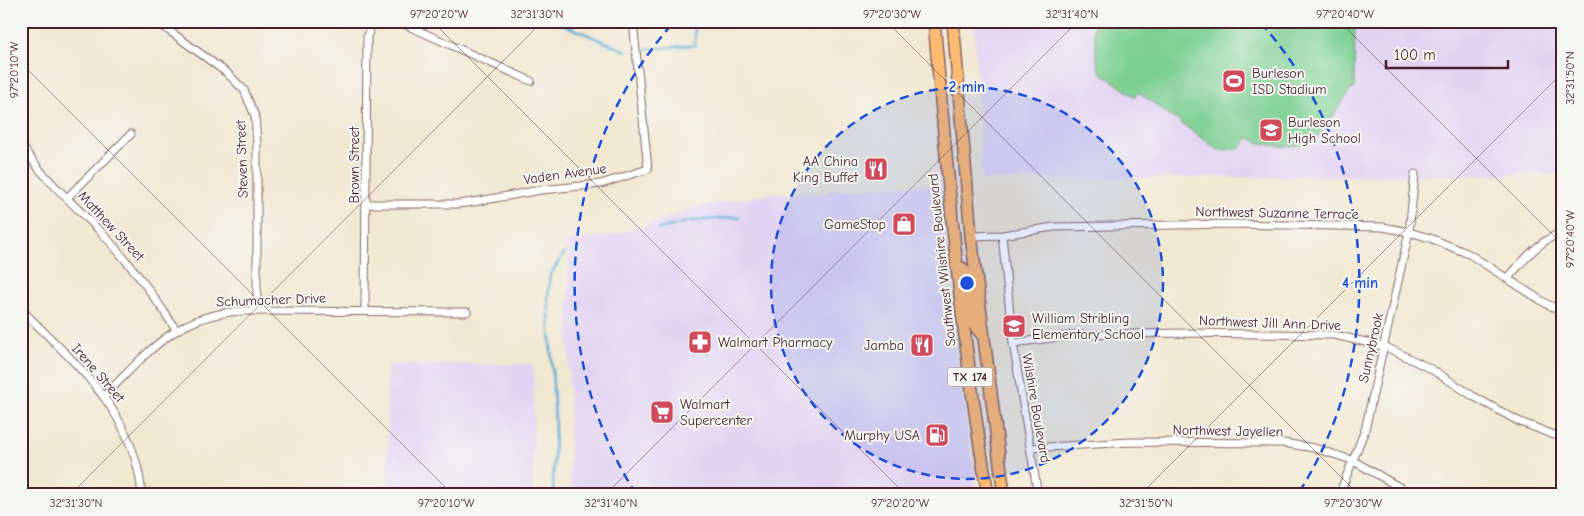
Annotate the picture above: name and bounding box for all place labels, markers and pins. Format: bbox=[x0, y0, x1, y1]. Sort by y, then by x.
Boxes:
place label: Burleson ISD Stadium bbox=[1252, 65, 1327, 98]
sports icon: Burleson ISD Stadium bbox=[1221, 68, 1247, 94]
place label: Burleson High School bbox=[1288, 114, 1361, 147]
school or university icon: Burleson High School bbox=[1258, 117, 1284, 143]
place label: AA China King Buffet bbox=[793, 153, 859, 186]
restaurant icon: AA China King Buffet bbox=[863, 156, 889, 182]
shop icon: GameStop bbox=[891, 211, 917, 237]
place label: GameStop bbox=[824, 216, 886, 233]
centre of rings bbox=[958, 274, 976, 292]
place label: William Stribling Elementary School bbox=[1032, 310, 1144, 343]
school or university icon: William Stribling Elementary School bbox=[1001, 313, 1027, 339]
pharmacy icon: Walmart Pharmacy bbox=[687, 329, 713, 355]
restaurant icon: Jamba bbox=[909, 332, 935, 358]
place label: Walmart Pharmacy bbox=[718, 334, 833, 351]
place label: Jamba bbox=[864, 337, 904, 354]
place label: Walmart Supercenter bbox=[680, 396, 753, 429]
supermarket icon: Walmart Supercenter bbox=[649, 399, 675, 425]
fuel station icon: Murphy USA bbox=[924, 422, 950, 448]
place label: Murphy USA bbox=[844, 427, 920, 444]

